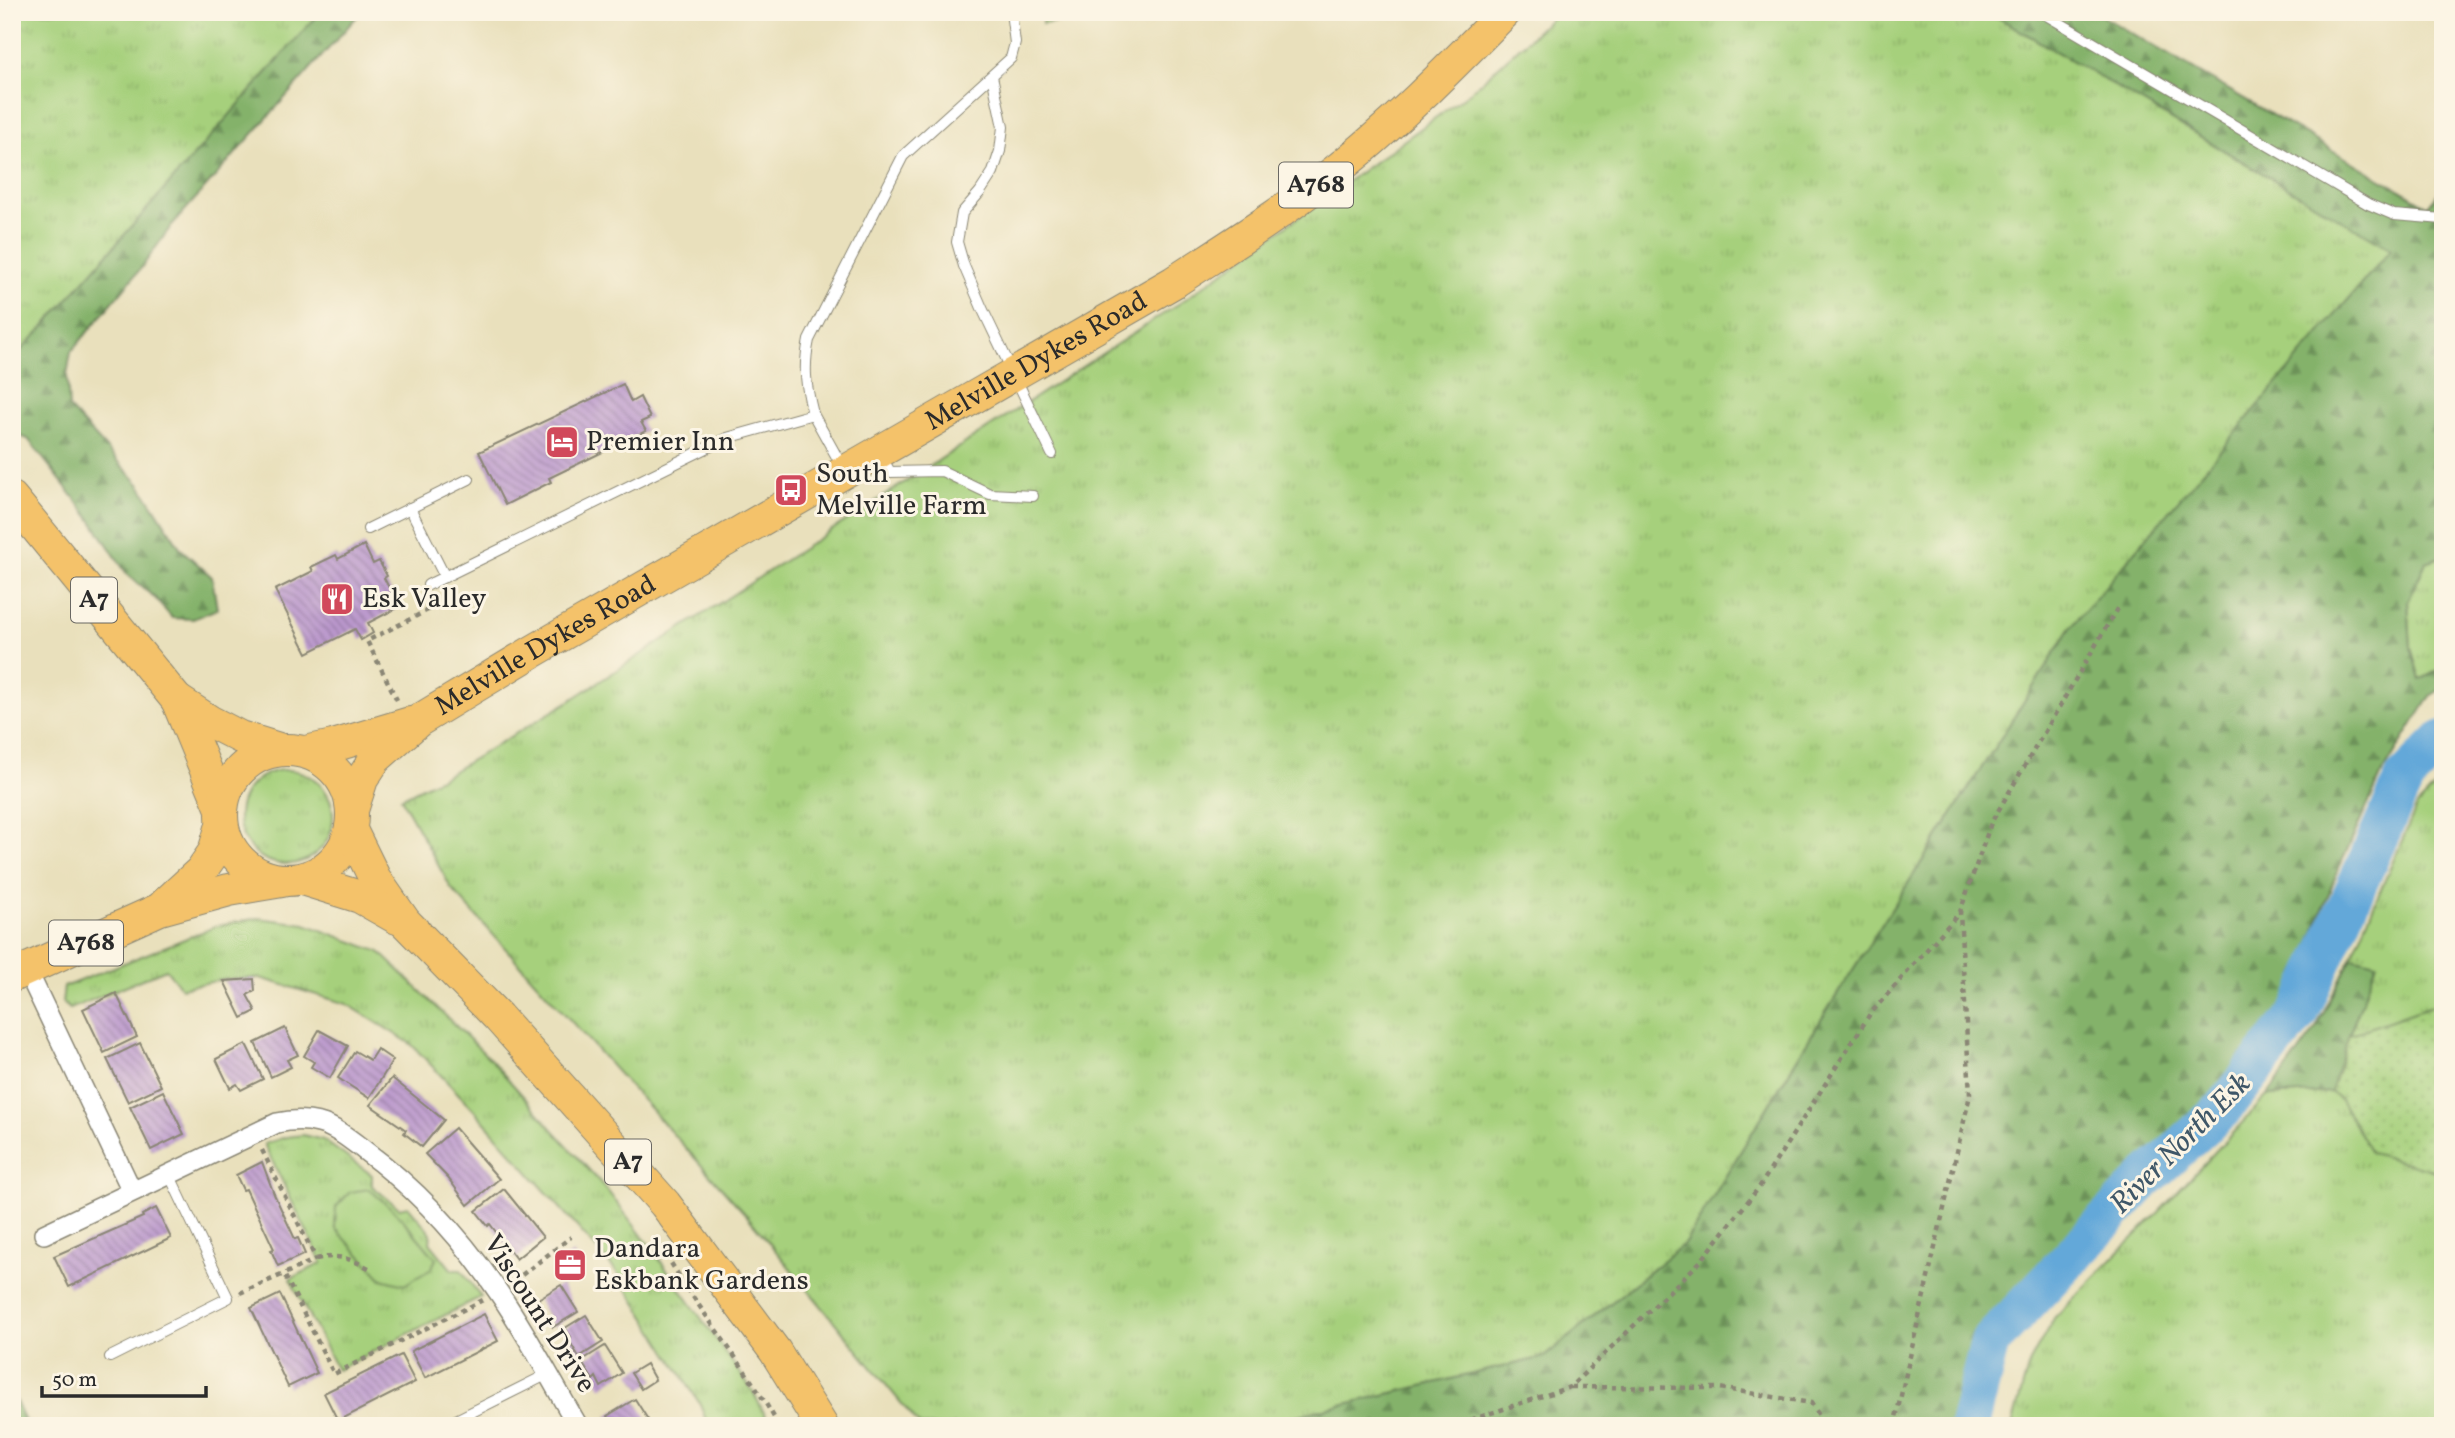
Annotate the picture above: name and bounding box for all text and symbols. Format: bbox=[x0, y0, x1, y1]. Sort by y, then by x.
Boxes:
road number: A768 bbox=[1279, 162, 1353, 208]
street label: Melville Dykes Road bbox=[918, 282, 1155, 441]
hotel icon: Premier Inn bbox=[543, 423, 581, 461]
place label: Premier Inn bbox=[586, 423, 734, 462]
place label: South Melville Farm bbox=[816, 455, 987, 526]
bus stop icon: South Melville Farm bbox=[772, 471, 810, 509]
street label: Melville Dykes Road bbox=[428, 565, 663, 726]
road number: A7 bbox=[71, 578, 117, 622]
restaurant icon: Esk Valley bbox=[318, 580, 356, 618]
place label: Esk Valley bbox=[362, 580, 486, 619]
road number: A768 bbox=[49, 920, 123, 966]
water label: River North Esk bbox=[2101, 1064, 2261, 1224]
road number: A7 bbox=[605, 1140, 651, 1184]
street label: Viscount Drive bbox=[473, 1227, 605, 1401]
place label: Dandara Eskbank Gardens bbox=[594, 1230, 809, 1301]
office icon: Dandara Eskbank Gardens bbox=[551, 1246, 589, 1284]
scale bar bbox=[42, 1354, 206, 1398]
text: 50 m bbox=[52, 1366, 97, 1395]

